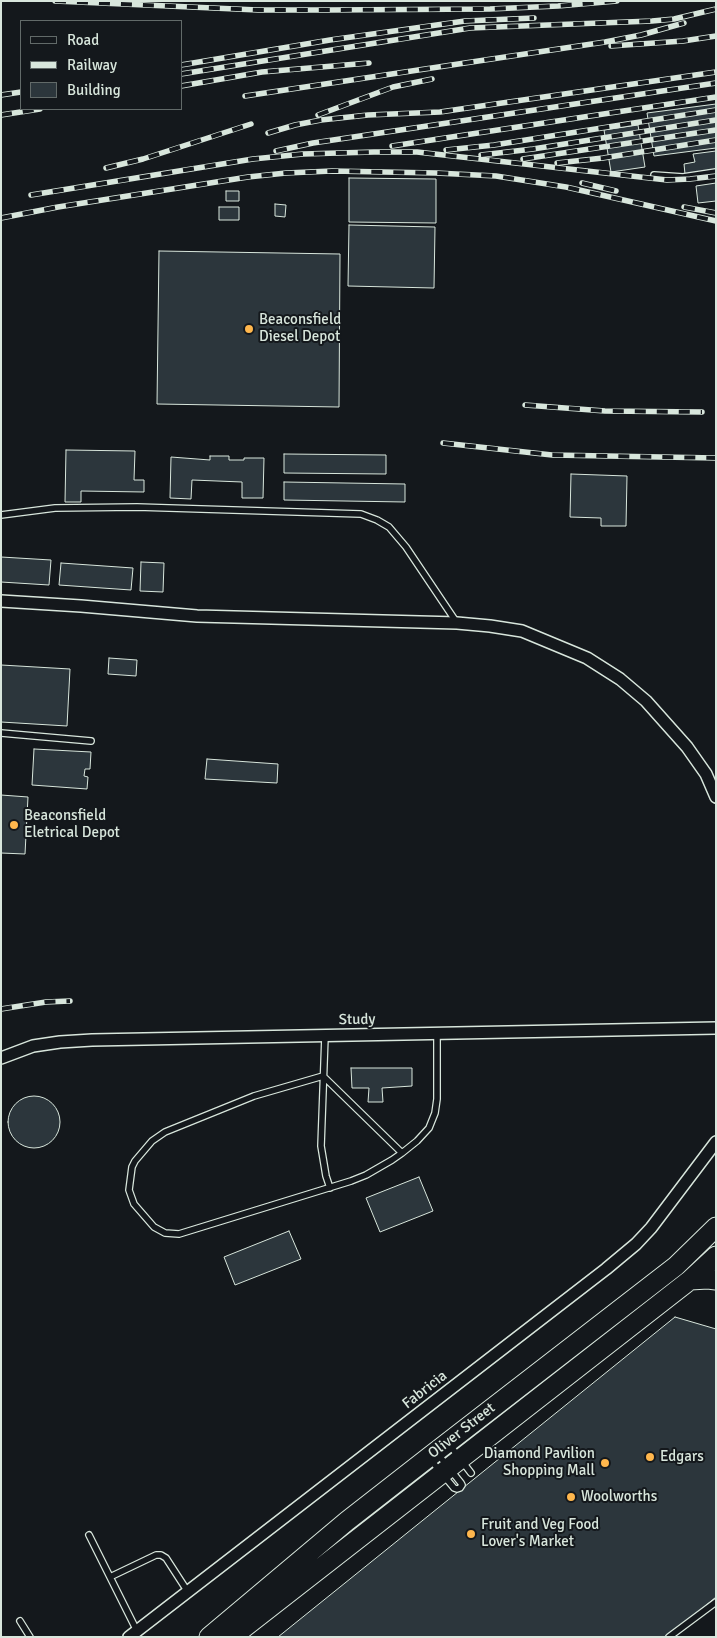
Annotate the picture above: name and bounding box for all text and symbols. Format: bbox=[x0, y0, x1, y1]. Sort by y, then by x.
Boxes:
legend bbox=[20, 20, 182, 110]
text: Road bbox=[67, 31, 99, 49]
text: Railway bbox=[67, 56, 117, 74]
text: Building bbox=[67, 81, 121, 99]
place label: Beaconsfield Diesel Depot bbox=[259, 311, 341, 346]
marker: Beaconsfield Diesel Depot bbox=[243, 323, 255, 335]
place label: Beaconsfield Eletrical Depot bbox=[24, 807, 120, 842]
marker: Beaconsfield Eletrical Depot bbox=[8, 819, 20, 831]
street label: Study bbox=[338, 1011, 376, 1029]
street label: Fabricia bbox=[399, 1367, 451, 1413]
street label: Oliver Street bbox=[425, 1399, 499, 1463]
place label: Diamond Pavilion Shopping Mall bbox=[484, 1445, 595, 1480]
place label: Edgars bbox=[660, 1448, 704, 1466]
marker: Edgars bbox=[644, 1451, 656, 1463]
marker: Diamond Pavilion Shopping Mall bbox=[599, 1457, 611, 1469]
place label: Woolworths bbox=[581, 1488, 657, 1506]
marker: Woolworths bbox=[565, 1491, 577, 1503]
place label: Fruit and Veg Food Lover's Market bbox=[481, 1516, 599, 1551]
marker: Fruit and Veg Food Lover's Market bbox=[465, 1528, 477, 1540]

